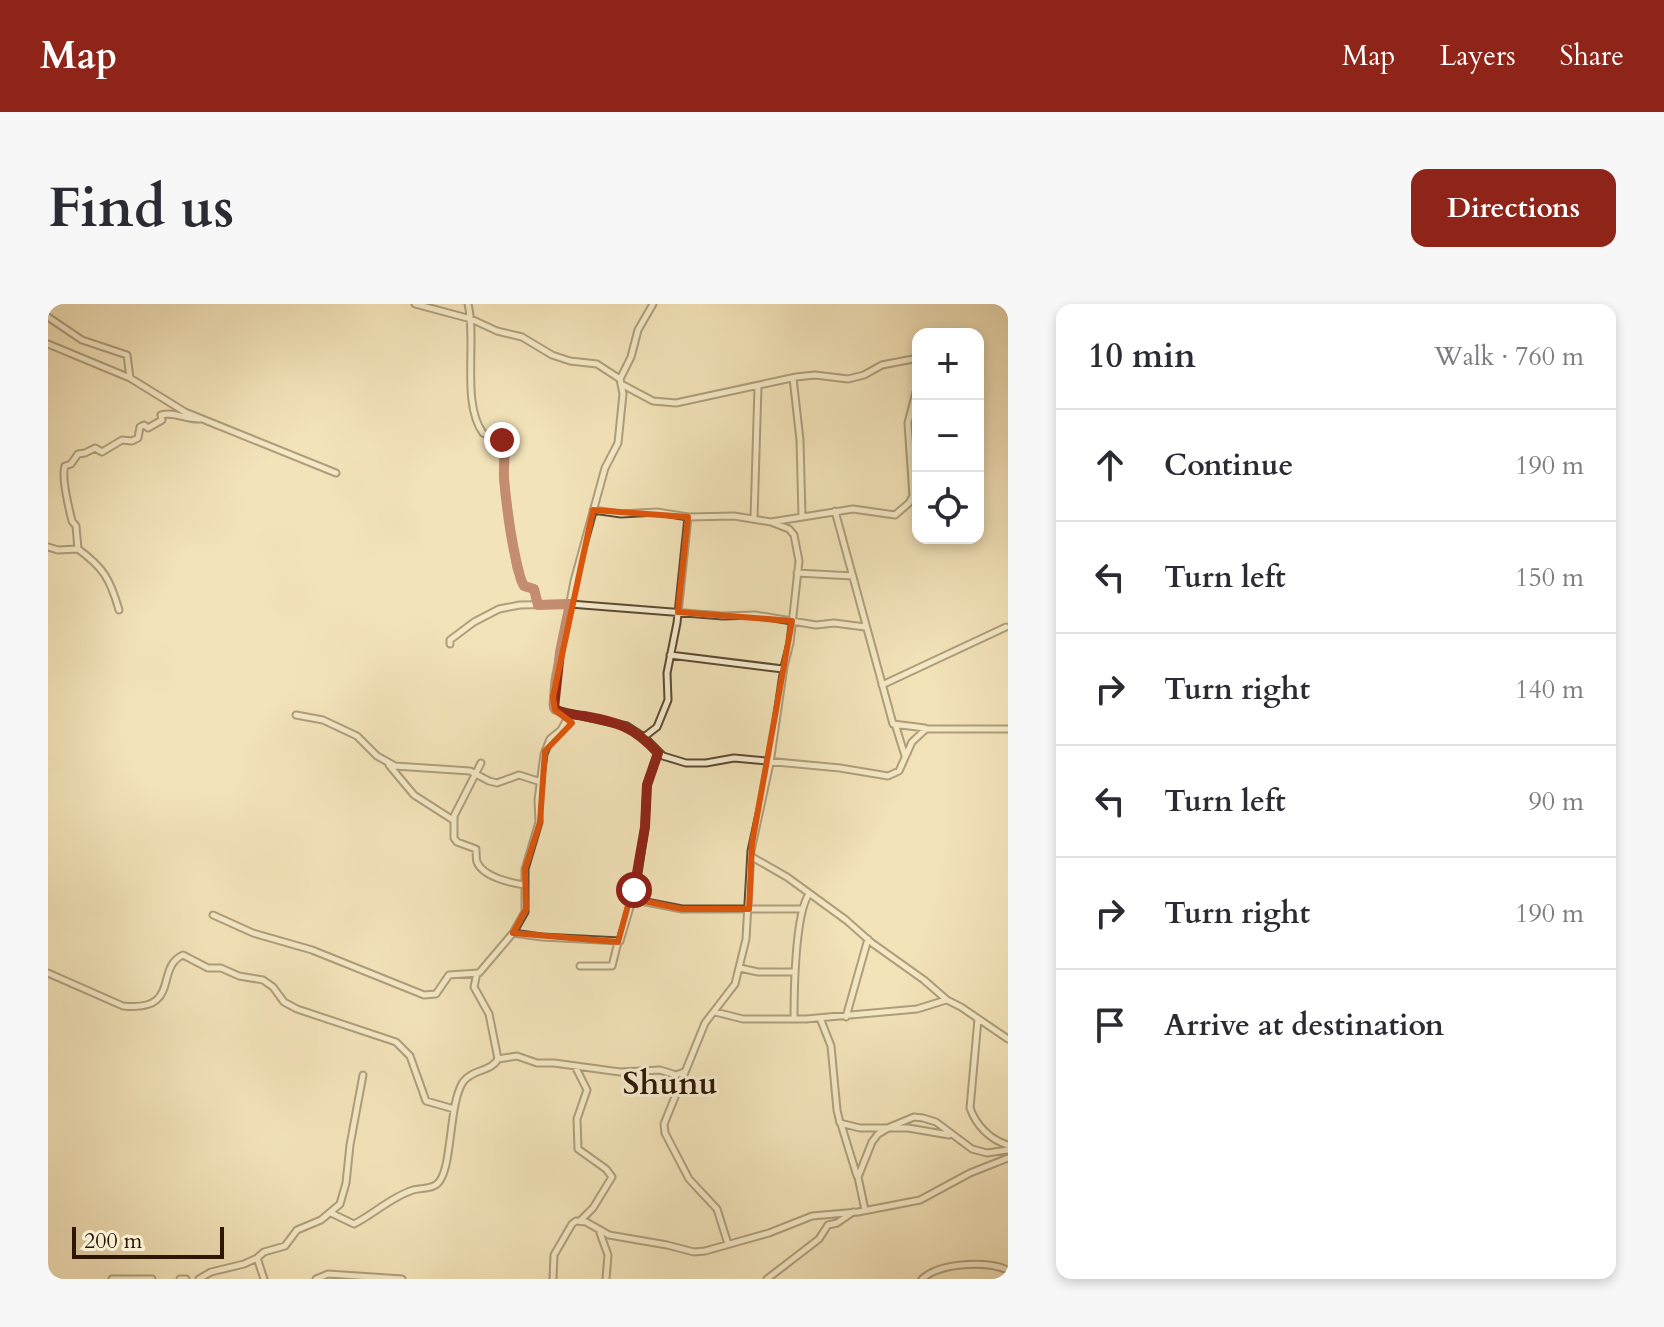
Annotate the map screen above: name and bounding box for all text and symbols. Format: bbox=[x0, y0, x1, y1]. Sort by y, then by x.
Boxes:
text: Map bbox=[40, 30, 117, 82]
text: Map bbox=[1342, 37, 1395, 75]
text: Layers bbox=[1439, 37, 1516, 75]
text: Share bbox=[1560, 37, 1624, 75]
button: Directions bbox=[1411, 169, 1616, 247]
text: Find us bbox=[48, 171, 234, 246]
map controls bbox=[912, 328, 984, 544]
button: + bbox=[912, 328, 984, 400]
text: 10 min bbox=[1088, 333, 1196, 379]
text: Walk · 760 m bbox=[1434, 339, 1584, 374]
button: − bbox=[912, 400, 984, 472]
route end bbox=[484, 422, 520, 458]
icon: ahead bbox=[1088, 443, 1132, 487]
text: Continue bbox=[1164, 445, 1293, 486]
text: 190 m bbox=[1515, 448, 1584, 483]
button: locate bbox=[912, 472, 984, 544]
icon: left bbox=[1088, 555, 1132, 599]
text: Turn left bbox=[1164, 557, 1286, 598]
text: 150 m bbox=[1515, 560, 1584, 595]
icon: right bbox=[1088, 667, 1132, 711]
text: Turn right bbox=[1164, 669, 1310, 710]
text: 140 m bbox=[1515, 672, 1584, 707]
icon: left bbox=[1088, 779, 1132, 823]
text: Turn left bbox=[1164, 781, 1286, 822]
text: 90 m bbox=[1528, 784, 1584, 819]
route start bbox=[616, 872, 652, 908]
icon: right bbox=[1088, 891, 1132, 935]
text: Turn right bbox=[1164, 893, 1310, 934]
text: 190 m bbox=[1515, 896, 1584, 931]
icon: arrive bbox=[1088, 1003, 1132, 1047]
text: Arrive at destination bbox=[1164, 1005, 1444, 1046]
district label: Shunu bbox=[623, 1062, 717, 1106]
scale bar bbox=[72, 1223, 224, 1259]
text: 200 m bbox=[84, 1226, 142, 1256]

